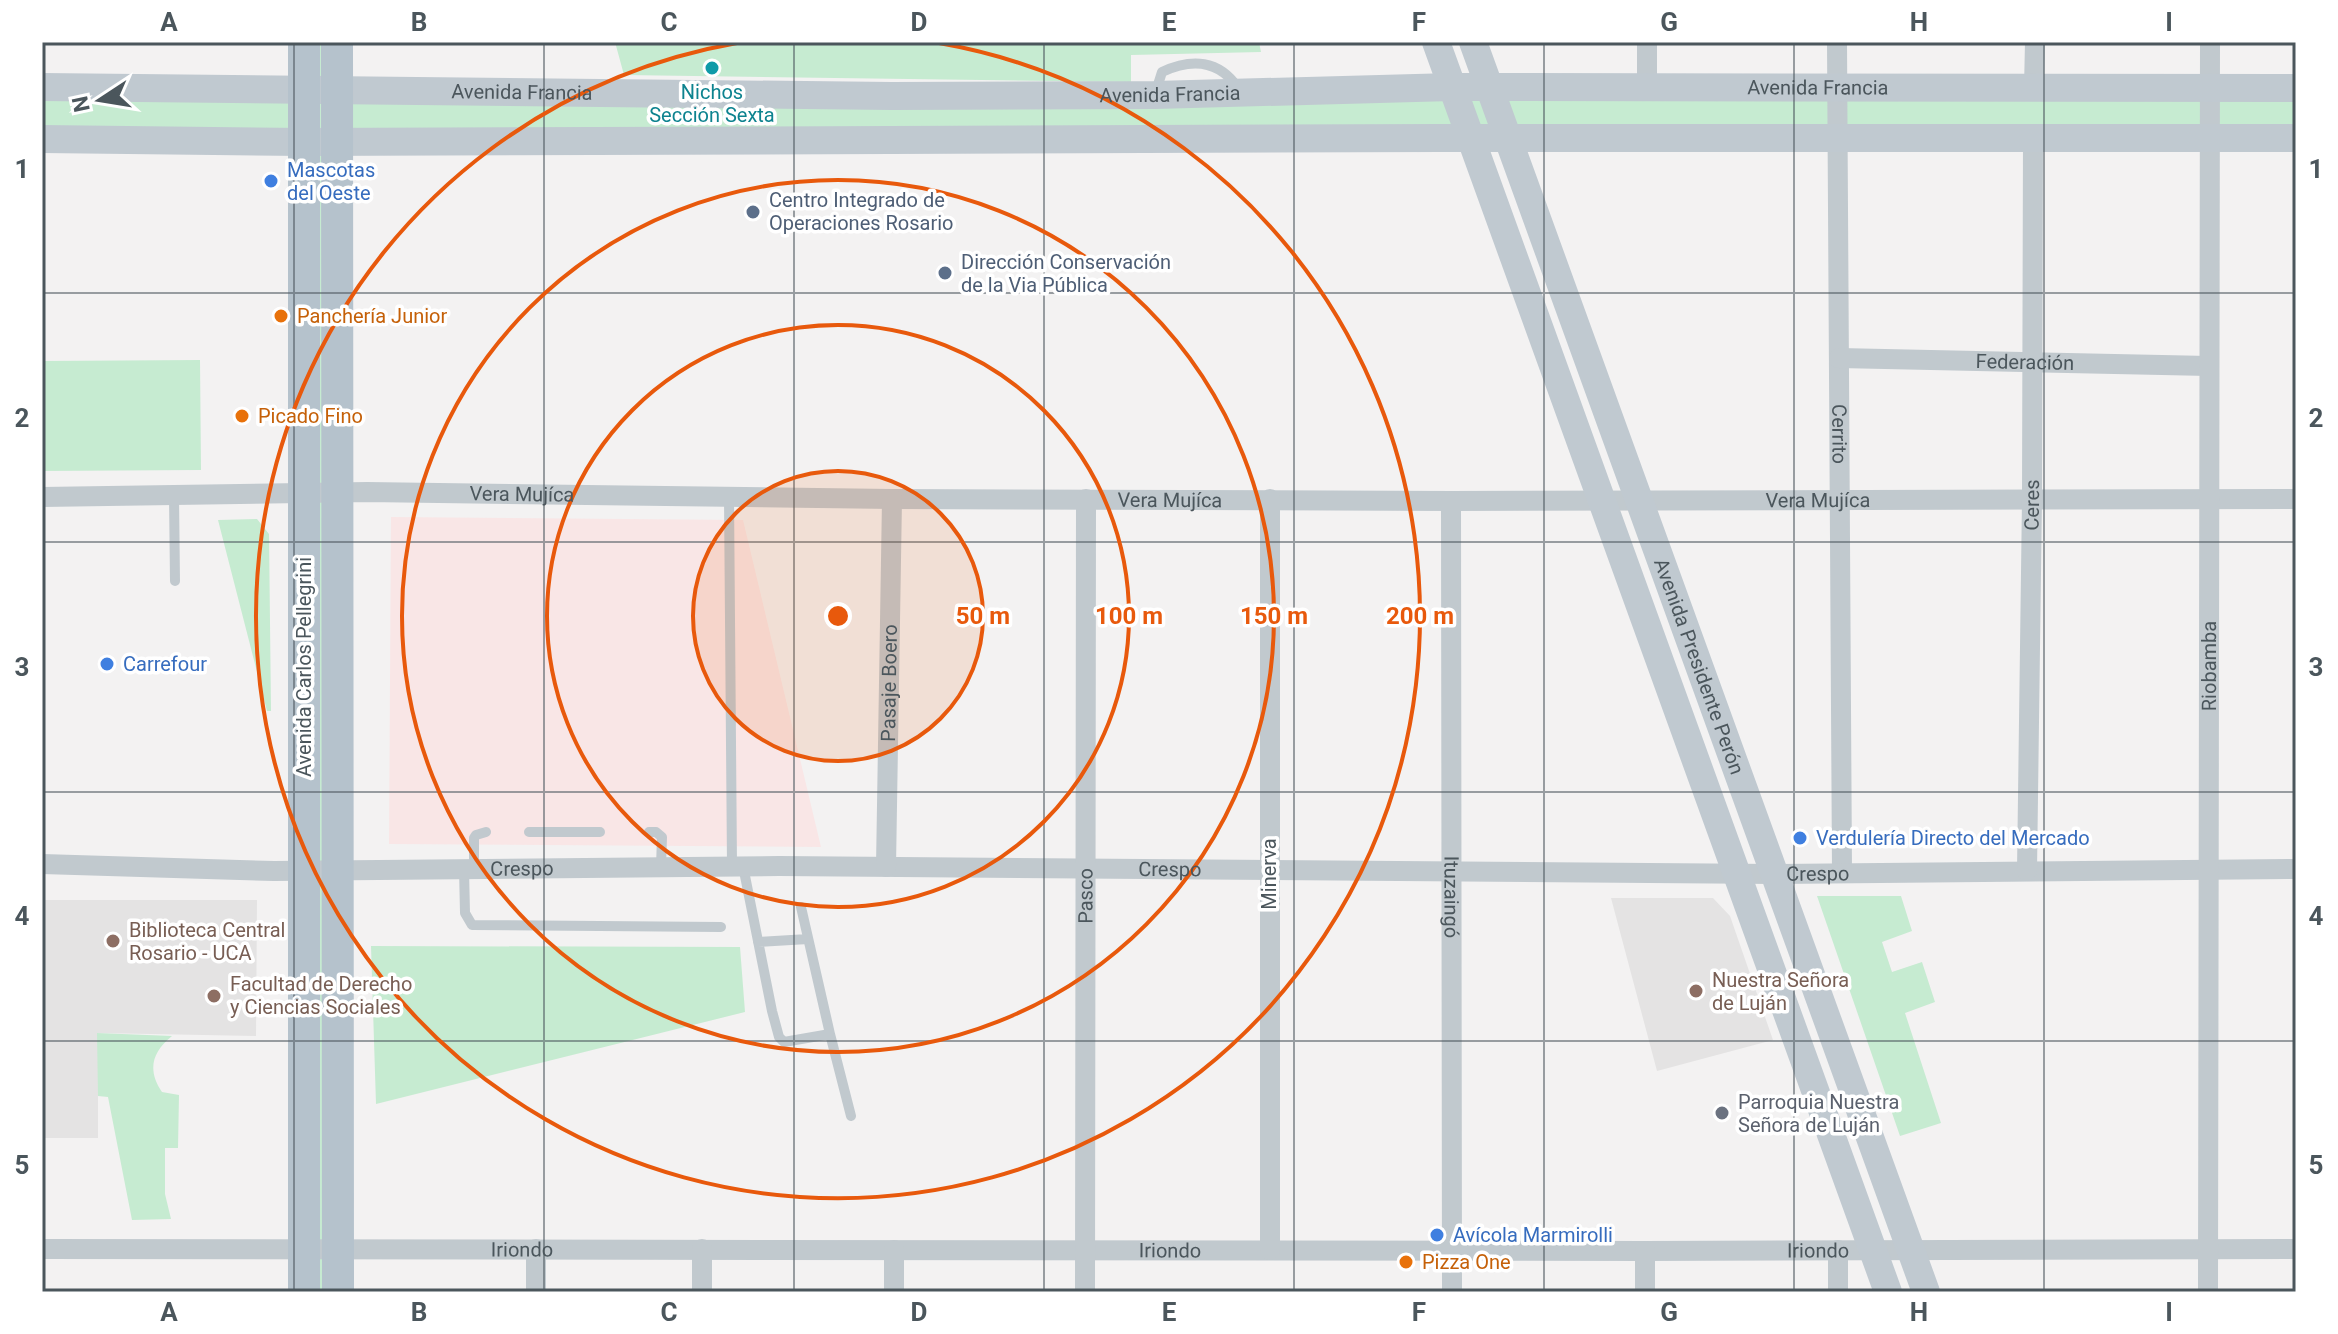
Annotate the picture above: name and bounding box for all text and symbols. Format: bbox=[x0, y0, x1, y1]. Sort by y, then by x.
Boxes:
text: A bbox=[160, 7, 178, 37]
text: B bbox=[411, 7, 427, 37]
text: C bbox=[660, 7, 678, 37]
text: D bbox=[911, 7, 927, 37]
text: E bbox=[1162, 7, 1177, 37]
text: F bbox=[1412, 7, 1426, 37]
text: G bbox=[1660, 7, 1678, 37]
text: H bbox=[1910, 7, 1928, 37]
text: I bbox=[2165, 7, 2173, 37]
marker: Nichos Sección Sexta bbox=[703, 59, 721, 77]
north arrow bbox=[60, 60, 140, 140]
street label: Avenida Francia bbox=[1747, 75, 1888, 100]
street label: Avenida Francia bbox=[451, 79, 593, 105]
place label: Nichos Sección Sexta bbox=[649, 80, 775, 127]
street label: Avenida Francia bbox=[1099, 81, 1241, 107]
text: N bbox=[67, 94, 95, 114]
text: 1 bbox=[15, 154, 29, 184]
text: 1 bbox=[2309, 154, 2323, 184]
place label: Mascotas del Oeste bbox=[287, 158, 375, 205]
marker: Mascotas del Oeste bbox=[262, 172, 280, 190]
place label: Centro Integrado de Operaciones Rosario bbox=[769, 188, 954, 235]
marker: Centro Integrado de Operaciones Rosario bbox=[744, 203, 762, 221]
place label: Dirección Conservación de la Via Pública bbox=[961, 250, 1171, 297]
marker: Dirección Conservación de la Via Pública bbox=[936, 264, 954, 282]
place label: Panchería Junior bbox=[297, 304, 447, 328]
marker: Panchería Junior bbox=[272, 307, 290, 325]
street label: Federación bbox=[1975, 349, 2074, 375]
text: 2 bbox=[15, 403, 29, 433]
text: 2 bbox=[2309, 403, 2323, 433]
place label: Picado Fino bbox=[258, 404, 363, 428]
street label: Cerrito bbox=[1827, 404, 1852, 464]
marker: Picado Fino bbox=[233, 407, 251, 425]
street label: Ceres bbox=[2020, 479, 2044, 531]
street label: Vera Mujíca bbox=[469, 481, 574, 507]
street label: Vera Mujíca bbox=[1117, 488, 1222, 512]
street label: Vera Mujíca bbox=[1765, 488, 1870, 512]
street label: Avenida Presidente Perón bbox=[1649, 555, 1749, 778]
street label: Avenida Carlos Pellegrini bbox=[292, 557, 316, 777]
centre of rings bbox=[824, 602, 852, 630]
text: 50 m bbox=[956, 602, 1010, 630]
text: 100 m bbox=[1095, 602, 1163, 630]
text: 150 m bbox=[1240, 602, 1308, 630]
text: 200 m bbox=[1386, 602, 1454, 630]
street label: Riobamba bbox=[2197, 621, 2221, 711]
street label: Pasaje Boero bbox=[876, 624, 902, 742]
text: 3 bbox=[15, 652, 29, 682]
place label: Carrefour bbox=[123, 652, 207, 676]
text: 3 bbox=[2309, 652, 2323, 682]
marker: Carrefour bbox=[98, 655, 116, 673]
place label: Verdulería Directo del Mercado bbox=[1816, 826, 2090, 850]
marker: Verdulería Directo del Mercado bbox=[1791, 829, 1809, 847]
street label: Minerva bbox=[1257, 838, 1281, 910]
street label: Crespo bbox=[490, 856, 554, 881]
street label: Ituzaingó bbox=[1439, 856, 1464, 938]
street label: Crespo bbox=[1138, 857, 1202, 881]
street label: Crespo bbox=[1786, 861, 1850, 886]
street label: Pasco bbox=[1073, 868, 1098, 924]
text: 4 bbox=[15, 901, 30, 931]
text: 4 bbox=[2309, 901, 2324, 931]
place label: Biblioteca Central Rosario - UCA bbox=[129, 918, 285, 965]
marker: Biblioteca Central Rosario - UCA bbox=[104, 932, 122, 950]
place label: Nuestra Señora de Luján bbox=[1712, 968, 1849, 1015]
place label: Facultad de Derecho y Ciencias Sociales bbox=[230, 972, 412, 1019]
marker: Nuestra Señora de Luján bbox=[1687, 982, 1705, 1000]
marker: Facultad de Derecho y Ciencias Sociales bbox=[205, 987, 223, 1005]
place label: Parroquia Nuestra Señora de Luján bbox=[1738, 1090, 1899, 1137]
marker: Parroquia Nuestra Señora de Luján bbox=[1713, 1104, 1731, 1122]
text: 5 bbox=[15, 1150, 29, 1180]
text: 5 bbox=[2309, 1150, 2323, 1180]
place label: Avícola Marmirolli bbox=[1453, 1223, 1613, 1247]
marker: Avícola Marmirolli bbox=[1428, 1226, 1446, 1244]
street label: Iriondo bbox=[491, 1238, 553, 1262]
street label: Iriondo bbox=[1139, 1238, 1201, 1262]
street label: Iriondo bbox=[1787, 1238, 1849, 1263]
place label: Pizza One bbox=[1422, 1250, 1511, 1274]
marker: Pizza One bbox=[1397, 1253, 1415, 1271]
text: A bbox=[160, 1297, 178, 1327]
text: B bbox=[411, 1297, 427, 1327]
text: C bbox=[660, 1297, 678, 1327]
text: D bbox=[911, 1297, 927, 1327]
text: E bbox=[1162, 1297, 1177, 1327]
text: F bbox=[1412, 1297, 1426, 1327]
text: G bbox=[1660, 1297, 1678, 1327]
text: H bbox=[1910, 1297, 1928, 1327]
text: I bbox=[2165, 1297, 2173, 1327]

